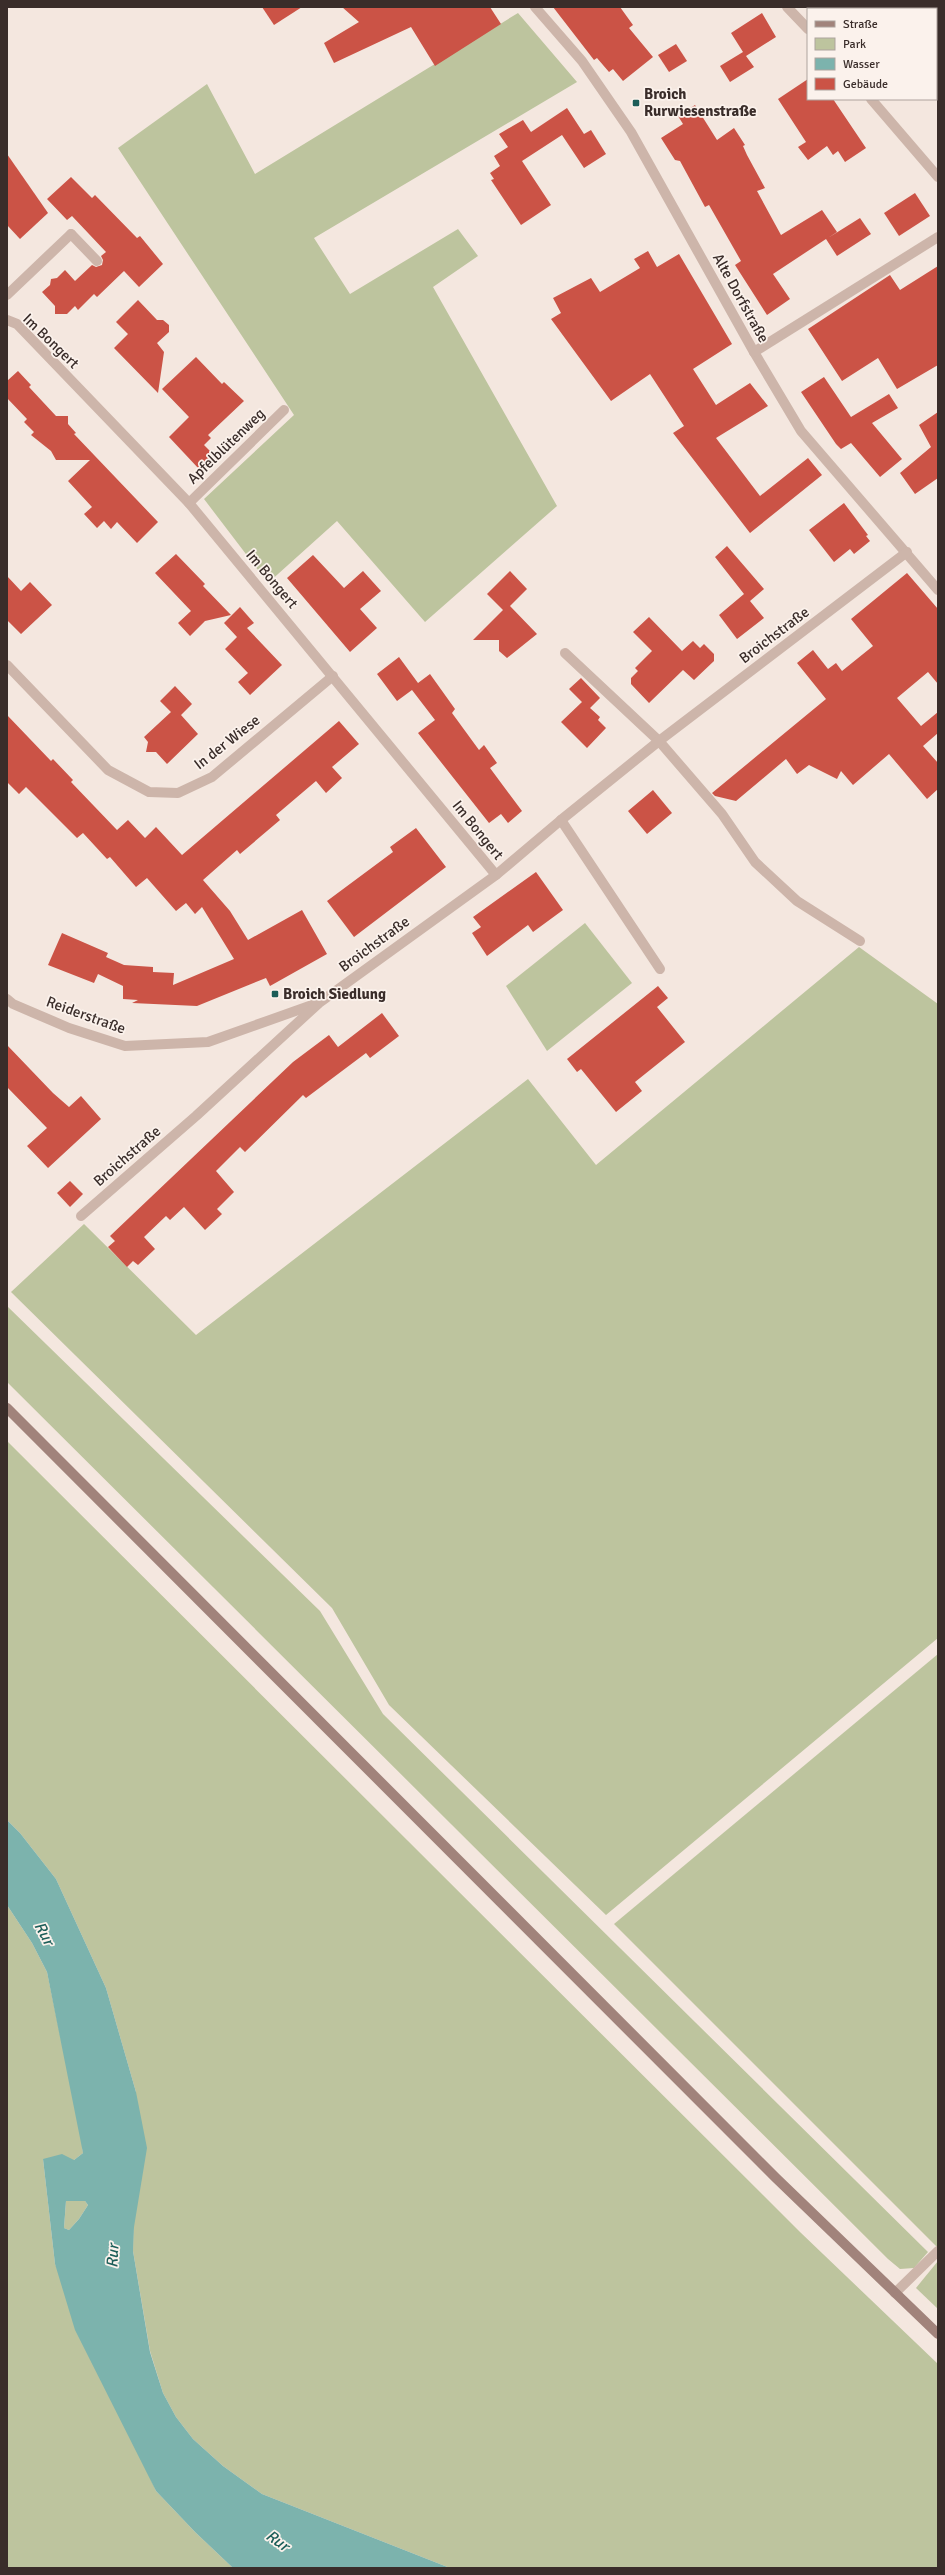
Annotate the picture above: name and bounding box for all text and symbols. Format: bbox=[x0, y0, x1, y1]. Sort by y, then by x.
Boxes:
legend bbox=[807, 8, 937, 100]
text: Straße bbox=[843, 17, 878, 32]
text: Park bbox=[843, 37, 866, 52]
text: Wasser bbox=[843, 57, 880, 72]
text: Gebäude bbox=[843, 77, 888, 92]
place label: Broich Rurwiesenstraße bbox=[644, 85, 756, 120]
marker: Broich Rurwiesenstraße bbox=[631, 98, 641, 108]
street label: Alte Dorfstraße bbox=[709, 250, 773, 346]
street label: Im Bongert bbox=[19, 310, 83, 372]
street label: Apfelblütenweg bbox=[183, 404, 269, 488]
street label: Im Bongert bbox=[242, 546, 302, 612]
street label: Broichstraße bbox=[735, 603, 813, 667]
street label: In der Wiese bbox=[191, 711, 263, 773]
street label: Im Bongert bbox=[449, 797, 507, 863]
street label: Broichstraße bbox=[335, 912, 413, 976]
place label: Broich Siedlung bbox=[283, 985, 386, 1003]
marker: Broich Siedlung bbox=[270, 989, 280, 999]
street label: Reiderstraße bbox=[44, 992, 128, 1038]
street label: Broichstraße bbox=[90, 1122, 164, 1190]
water label: Rur bbox=[30, 1918, 60, 1951]
water label: Rur bbox=[102, 2241, 124, 2269]
water label: Rur bbox=[262, 2526, 295, 2557]

